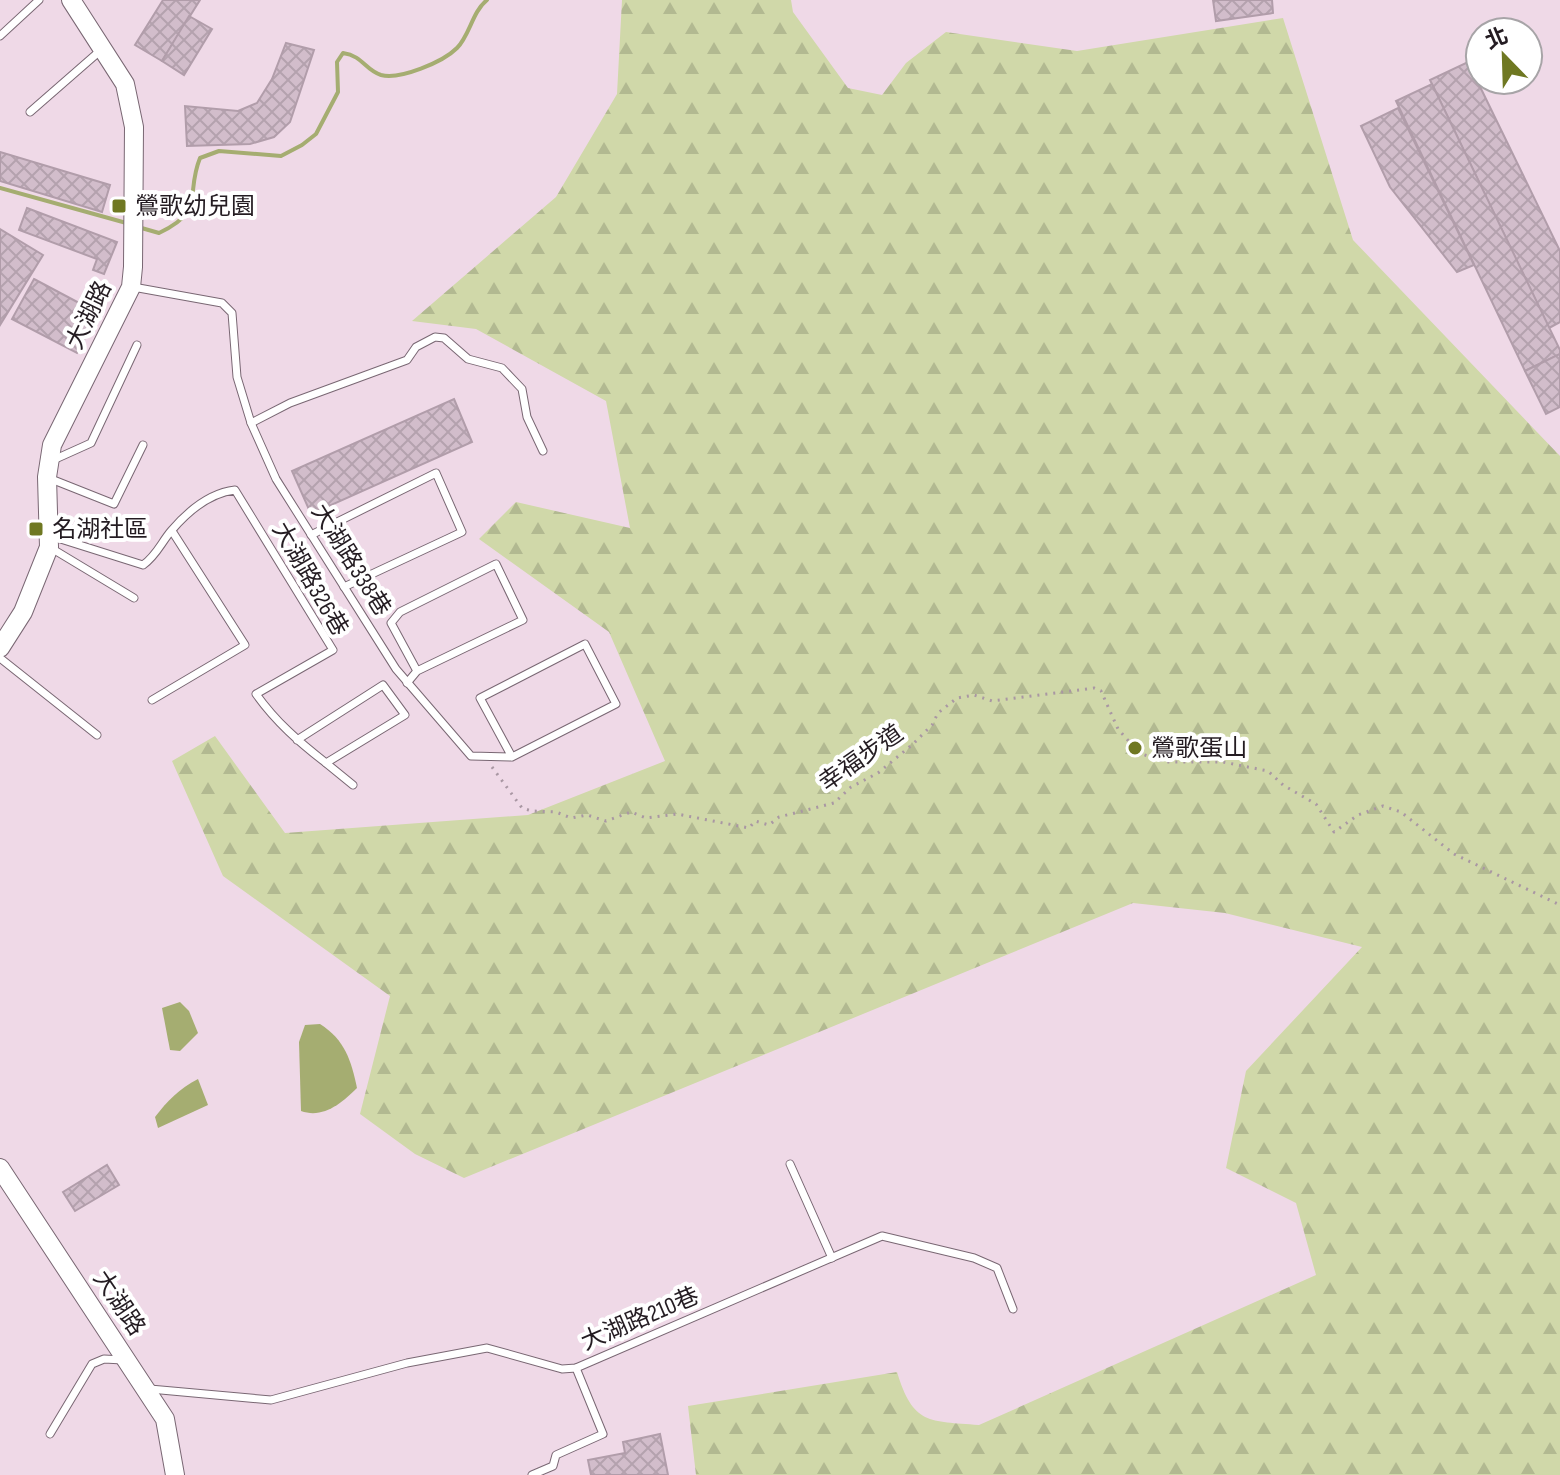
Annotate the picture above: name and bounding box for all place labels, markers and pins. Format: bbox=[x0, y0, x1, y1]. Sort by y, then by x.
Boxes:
place label: 鶯歌幼兒園 bbox=[135, 192, 255, 221]
marker: 鶯歌幼兒園 bbox=[110, 197, 128, 215]
place label: 名湖社區 bbox=[52, 515, 148, 544]
marker: 名湖社區 bbox=[27, 520, 45, 538]
place label: 鶯歌蛋山 bbox=[1151, 734, 1247, 763]
marker: 鶯歌蛋山 bbox=[1126, 739, 1144, 757]

